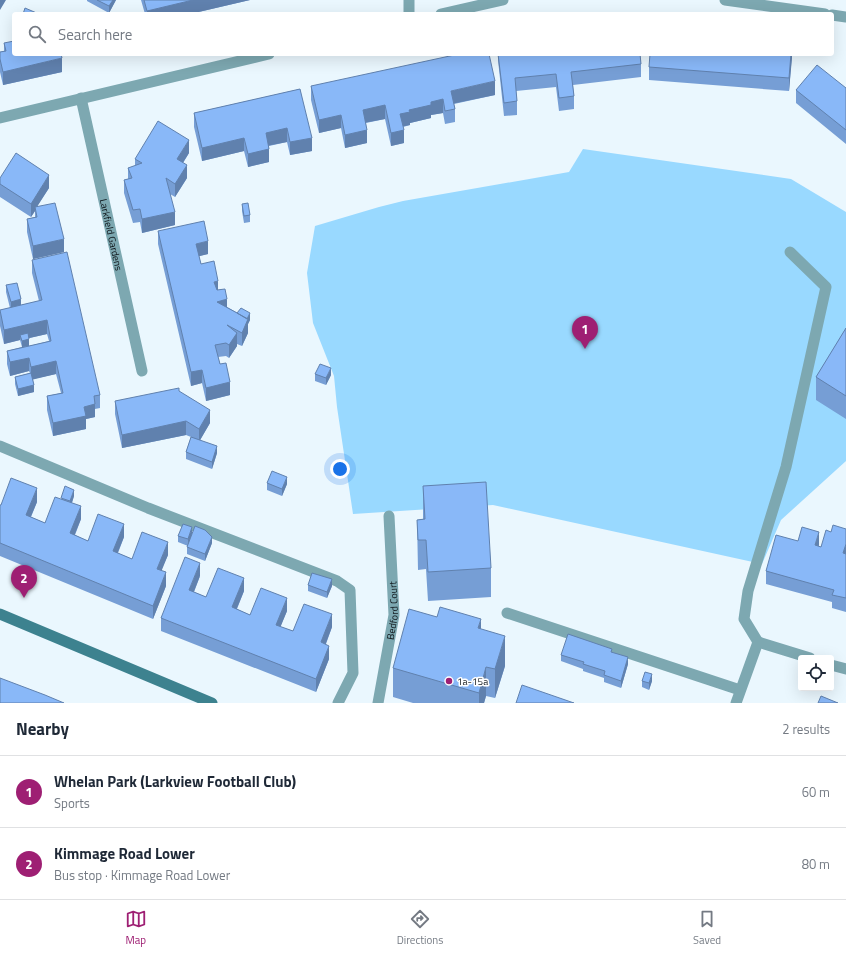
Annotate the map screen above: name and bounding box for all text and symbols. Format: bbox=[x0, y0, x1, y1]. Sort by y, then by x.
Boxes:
search box bbox=[12, 12, 834, 56]
icon: search bbox=[26, 23, 48, 45]
text: Search here bbox=[58, 23, 132, 46]
street label: Larkfield Gardens bbox=[96, 197, 126, 273]
pin: 1 bbox=[572, 316, 598, 349]
your location bbox=[330, 459, 350, 479]
pin: 2 bbox=[11, 565, 37, 598]
street label: Bedford Court bbox=[383, 580, 402, 641]
map controls bbox=[798, 655, 834, 691]
button: locate bbox=[798, 655, 834, 691]
place label: 1a-15a bbox=[457, 674, 488, 689]
marker: 1a-15a bbox=[444, 676, 454, 686]
text: Nearby bbox=[16, 716, 69, 742]
text: 2 results bbox=[782, 719, 830, 739]
text: Whelan Park (Larkview Football Club) bbox=[54, 770, 296, 793]
text: 1 bbox=[25, 782, 33, 802]
text: 60 m bbox=[802, 782, 830, 802]
text: Sports bbox=[54, 793, 90, 813]
text: Kimmage Road Lower bbox=[54, 842, 195, 865]
text: 2 bbox=[25, 854, 33, 874]
text: 80 m bbox=[802, 854, 830, 874]
text: Bus stop · Kimmage Road Lower bbox=[54, 865, 230, 885]
tab: Map bbox=[125, 908, 147, 948]
tab: Directions bbox=[397, 908, 443, 948]
tab: Saved bbox=[693, 908, 721, 948]

